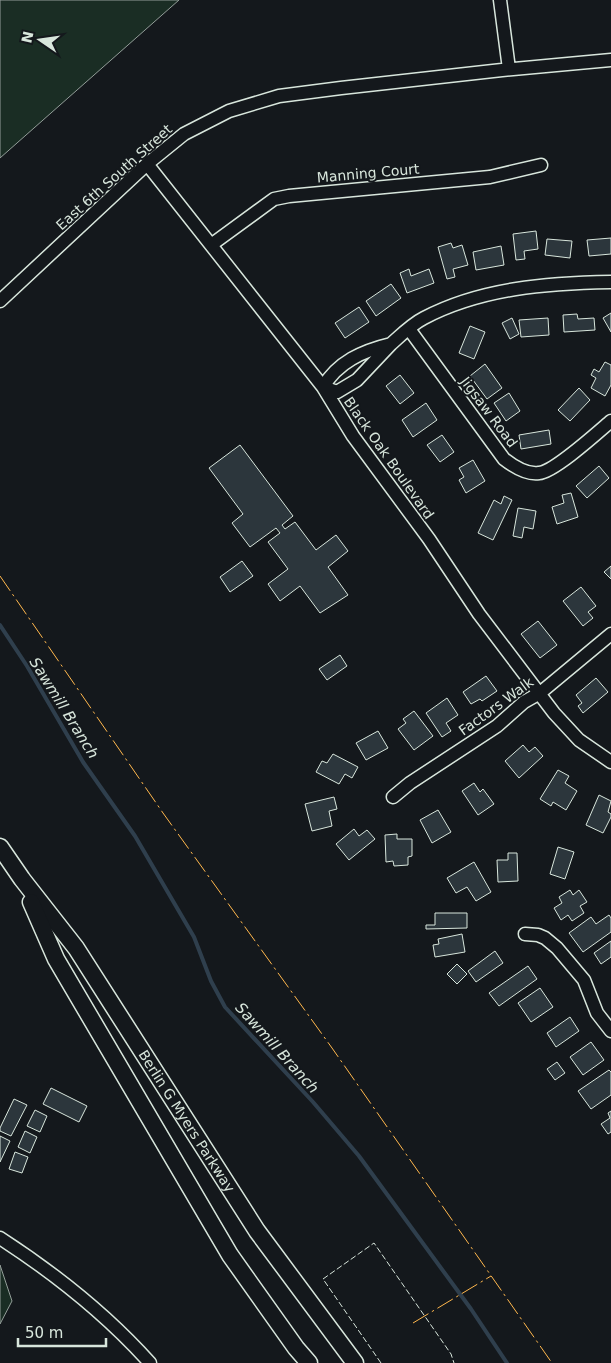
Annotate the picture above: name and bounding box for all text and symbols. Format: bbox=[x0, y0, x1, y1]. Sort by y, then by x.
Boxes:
north arrow bbox=[15, 15, 65, 65]
text: N bbox=[18, 30, 36, 45]
street label: East 6th South Street bbox=[53, 121, 175, 233]
street label: Manning Court bbox=[316, 160, 420, 185]
street label: Jigsaw Road bbox=[457, 373, 521, 450]
street label: Black Oak Boulevard bbox=[341, 394, 437, 522]
water label: Sawmill Branch bbox=[26, 654, 102, 762]
street label: Factors Walk bbox=[456, 673, 537, 738]
water label: Sawmill Branch bbox=[232, 999, 322, 1097]
street label: Berlin G Myers Parkway bbox=[135, 1047, 238, 1195]
scale bar bbox=[18, 1316, 105, 1348]
text: 50 m bbox=[25, 1324, 63, 1342]

